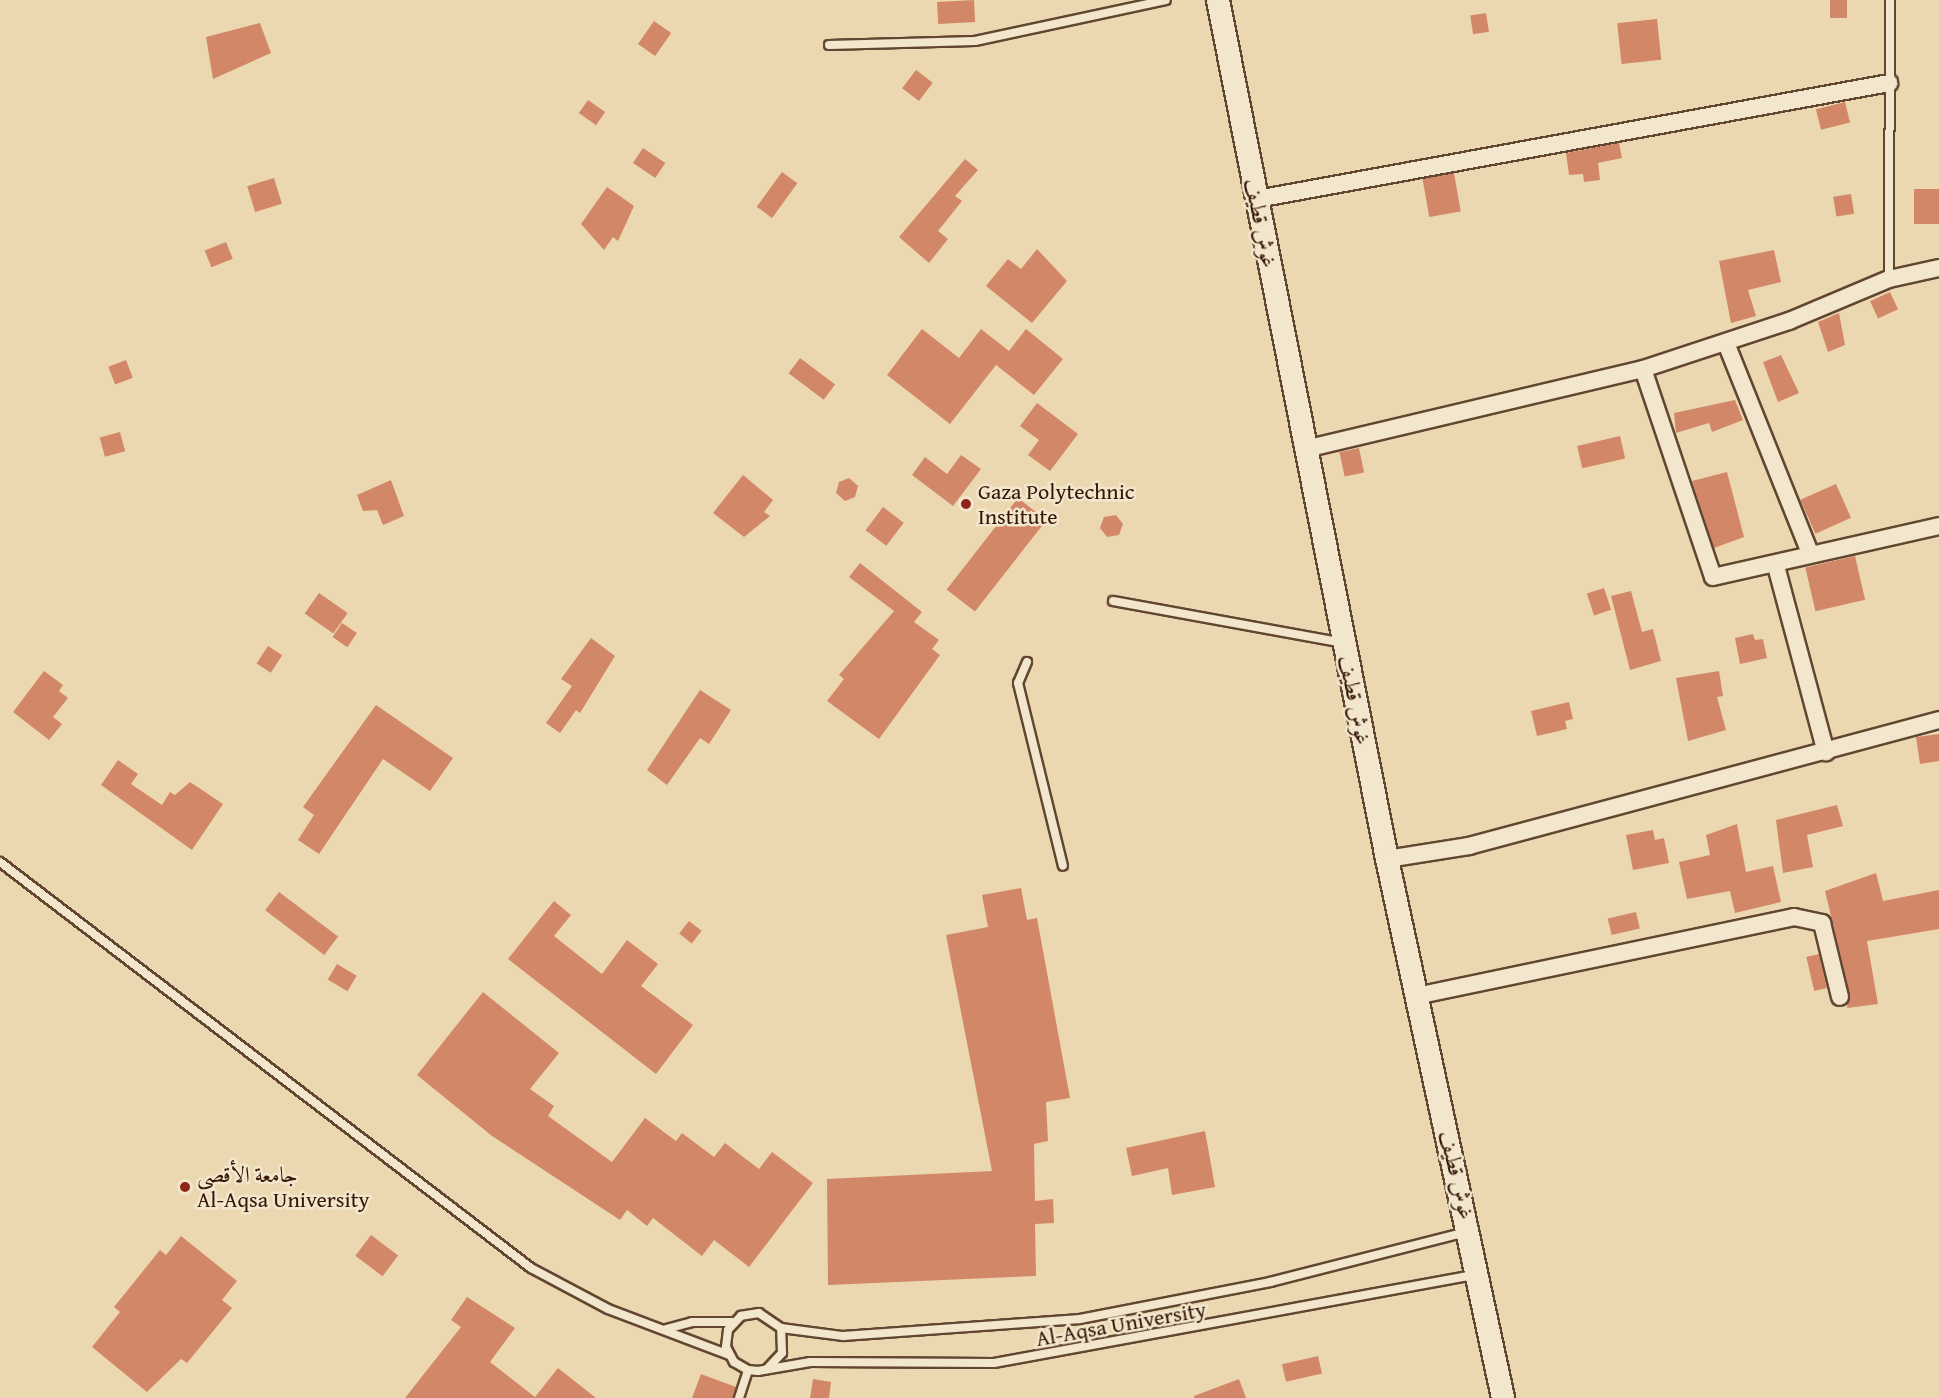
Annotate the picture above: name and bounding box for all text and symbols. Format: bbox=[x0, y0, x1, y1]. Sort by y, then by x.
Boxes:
street label: غوش قطيف bbox=[1239, 176, 1283, 270]
place label: Gaza Polytechnic Institute bbox=[978, 478, 1135, 530]
marker: Gaza Polytechnic Institute bbox=[959, 497, 973, 511]
street label: غوش قطيف bbox=[1333, 653, 1377, 747]
street label: غوش قطيف bbox=[1434, 1128, 1480, 1222]
place label: جامعة الأقصى Al-Aqsa University bbox=[197, 1161, 369, 1212]
marker: جامعة الأقصى Al-Aqsa University bbox=[178, 1180, 192, 1194]
street label: Al-Aqsa University bbox=[1034, 1296, 1208, 1352]

